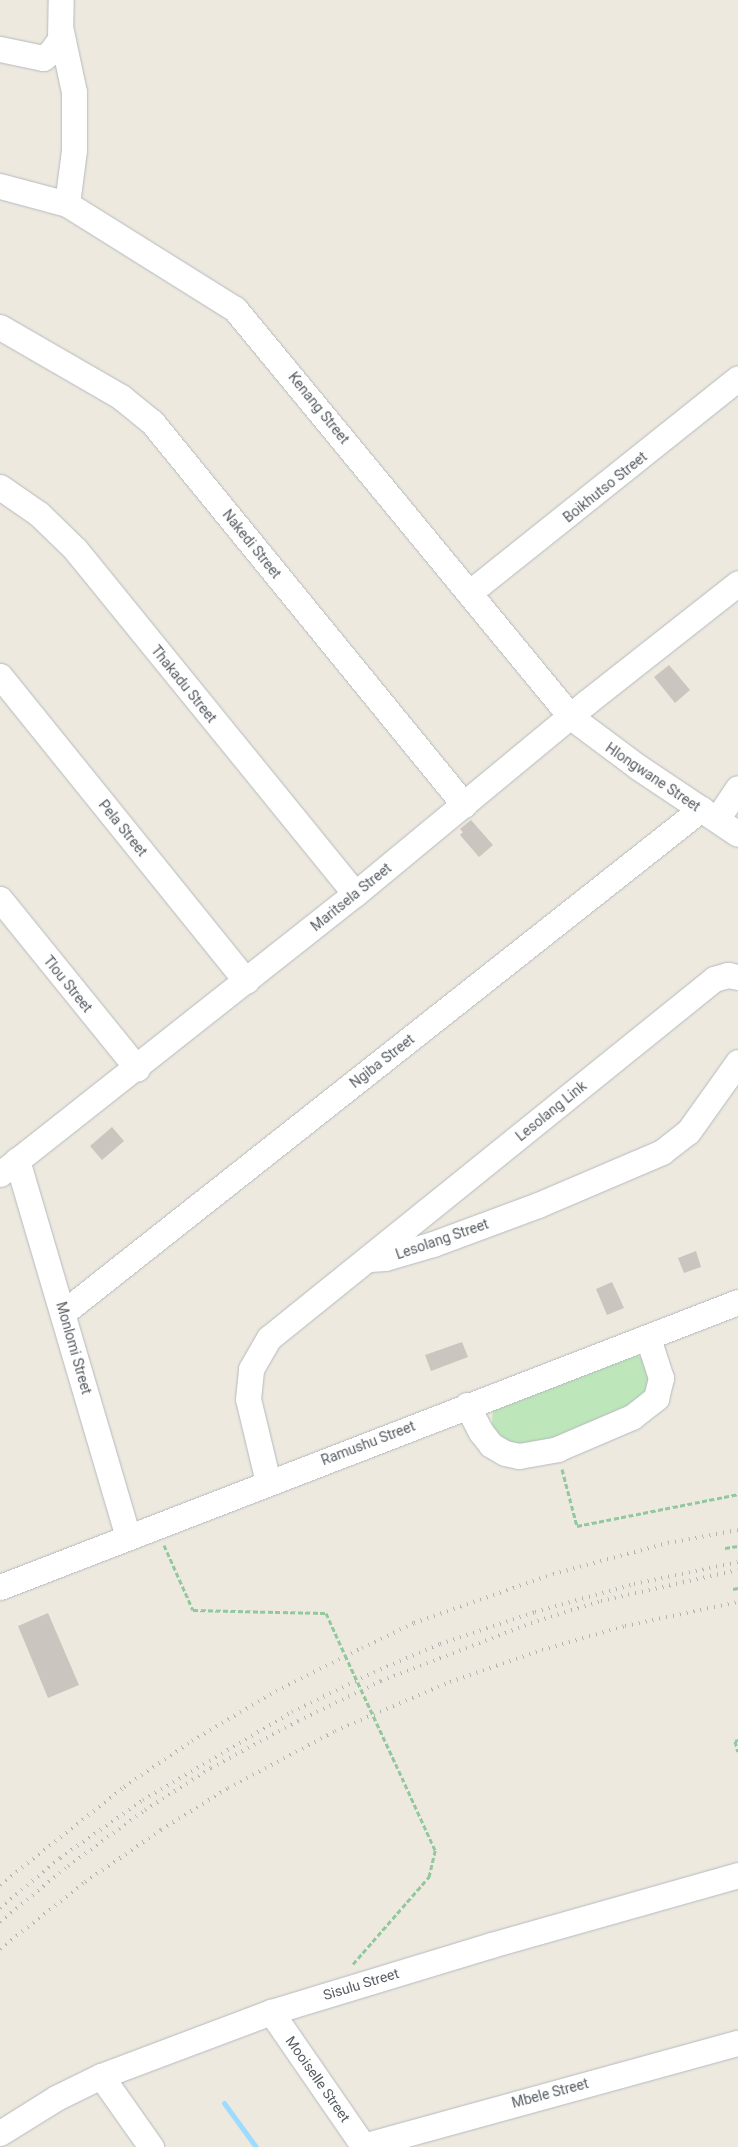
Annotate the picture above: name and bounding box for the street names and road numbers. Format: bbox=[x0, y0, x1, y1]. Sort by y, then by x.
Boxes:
street label: Kenang Street bbox=[285, 369, 353, 447]
street label: Boikhutso Street bbox=[560, 448, 650, 526]
street label: Nakedi Street bbox=[219, 506, 285, 582]
street label: Thakadu Street bbox=[148, 642, 220, 726]
street label: Hlongwane Street bbox=[602, 739, 704, 815]
street label: Pela Street bbox=[95, 796, 151, 860]
street label: Maritsela Street bbox=[307, 859, 395, 935]
street label: Tlou Street bbox=[40, 952, 96, 1016]
street label: Ngiba Street bbox=[346, 1031, 418, 1091]
street label: Lesolang Link bbox=[512, 1077, 590, 1145]
street label: Lesolang Street bbox=[393, 1215, 491, 1263]
street label: Monlomi Street bbox=[53, 1300, 95, 1396]
street label: Ramushu Street bbox=[319, 1417, 417, 1469]
street label: Sisulu Street bbox=[321, 1965, 401, 2003]
street label: Mooiselle Street bbox=[282, 2033, 354, 2125]
street label: Mbele Street bbox=[510, 2075, 590, 2111]

